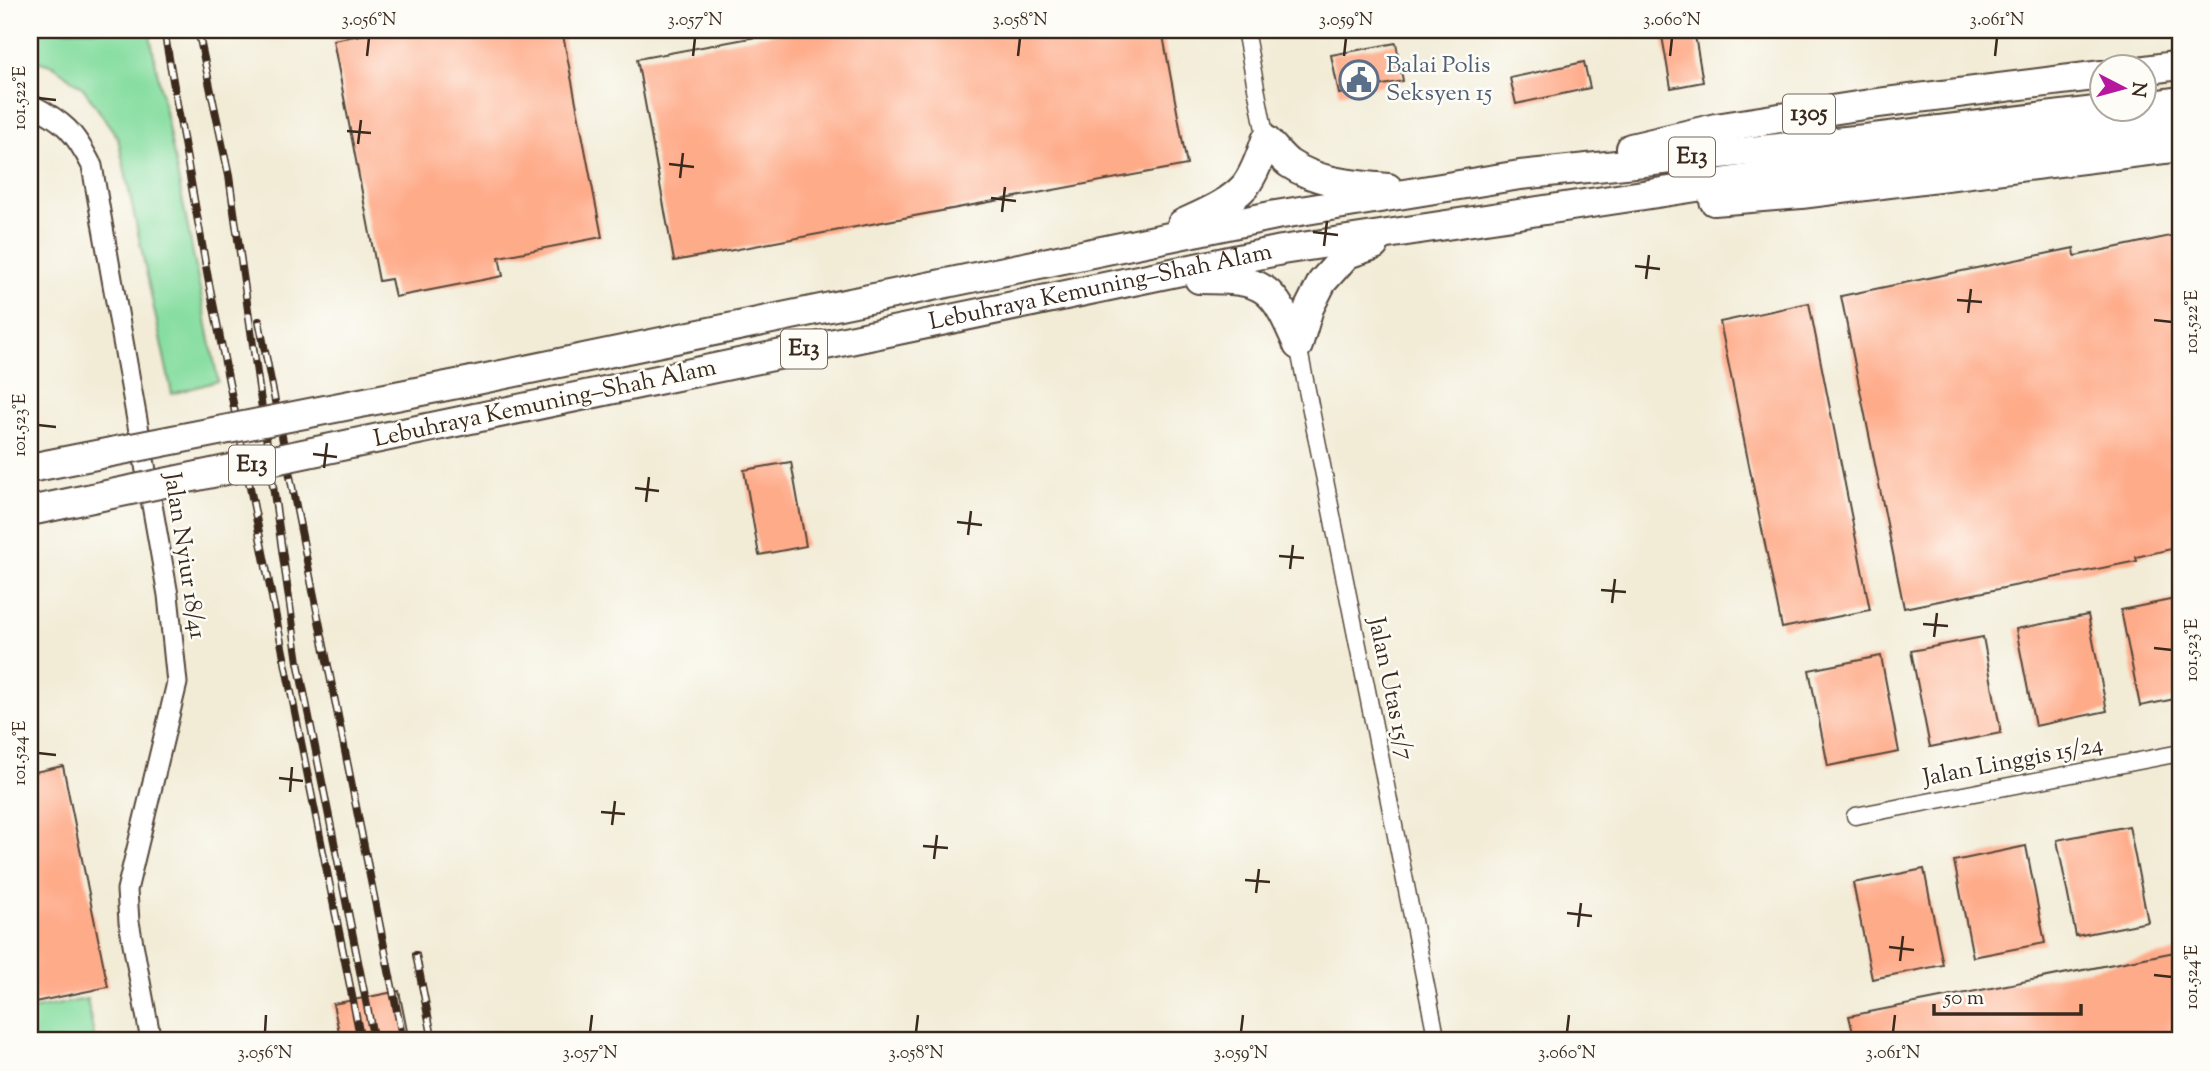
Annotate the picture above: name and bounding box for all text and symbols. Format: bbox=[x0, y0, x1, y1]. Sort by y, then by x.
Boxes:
text: 3.056°N bbox=[342, 8, 396, 34]
text: 3.057°N bbox=[667, 8, 723, 34]
text: 3.058°N bbox=[992, 8, 1048, 34]
text: 3.059°N bbox=[1319, 8, 1373, 34]
text: 3.060°N bbox=[1643, 8, 1701, 34]
text: 3.061°N bbox=[1970, 8, 2024, 34]
place label: Balai Polis Seksyen 15 bbox=[1386, 49, 1492, 111]
north arrow bbox=[2088, 52, 2158, 122]
public building icon: Balai Polis Seksyen 15 bbox=[1338, 59, 1380, 101]
text: 101.522°E bbox=[8, 66, 34, 130]
text: N bbox=[2123, 81, 2152, 98]
road number: 1305 bbox=[1783, 94, 1835, 134]
road number: E13 bbox=[1669, 138, 1715, 176]
street label: Lebuhraya Kemuning–Shah Alam bbox=[926, 235, 1275, 340]
text: 101.522°E bbox=[2180, 290, 2206, 354]
road number: E13 bbox=[781, 330, 827, 368]
street label: Lebuhraya Kemuning–Shah Alam bbox=[371, 351, 720, 457]
text: 101.523°E bbox=[8, 393, 34, 457]
road number: E13 bbox=[229, 446, 275, 485]
street label: Jalan Nyiur 18/41 bbox=[154, 468, 214, 642]
street label: Jalan Utas 15/7 bbox=[1358, 613, 1422, 764]
text: 101.523°E bbox=[2180, 618, 2206, 682]
text: 101.524°E bbox=[8, 720, 34, 785]
street label: Jalan Linggis 15/24 bbox=[1918, 728, 2106, 797]
text: 101.524°E bbox=[2180, 944, 2206, 1009]
scale bar bbox=[1934, 973, 2080, 1017]
text: 50 m bbox=[1943, 984, 1984, 1014]
text: 3.056°N bbox=[238, 1041, 292, 1067]
text: 3.057°N bbox=[562, 1041, 618, 1067]
text: 3.058°N bbox=[888, 1041, 944, 1067]
text: 3.059°N bbox=[1214, 1041, 1268, 1067]
text: 3.060°N bbox=[1538, 1041, 1596, 1067]
text: 3.061°N bbox=[1866, 1041, 1920, 1067]

